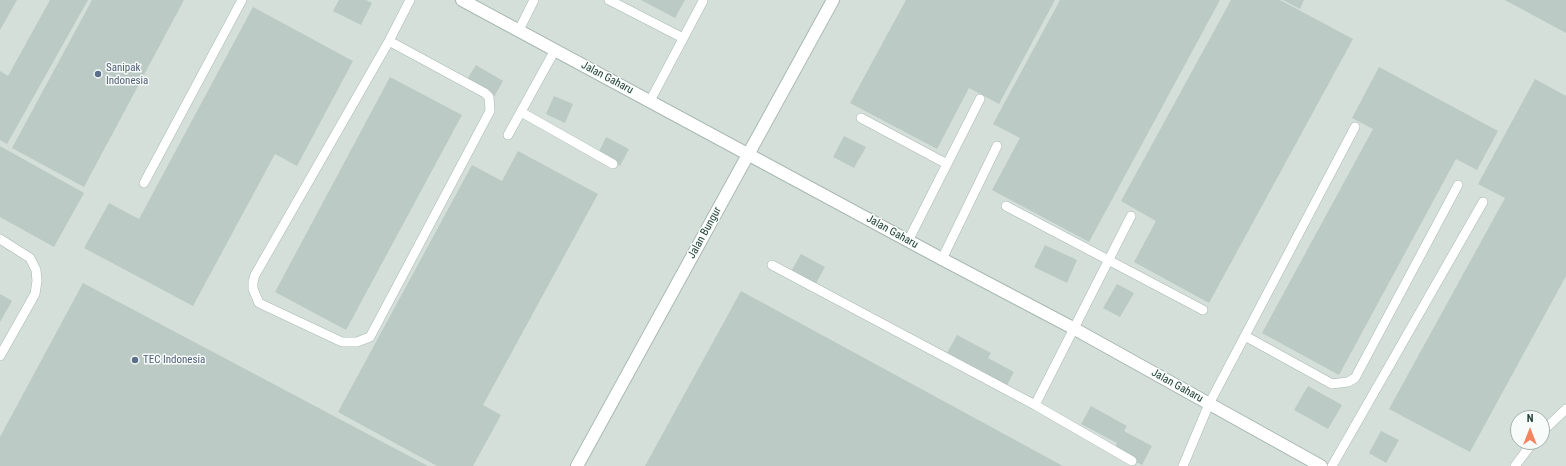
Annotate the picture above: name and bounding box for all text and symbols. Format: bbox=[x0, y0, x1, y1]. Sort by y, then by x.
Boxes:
street label: Jalan Gaharu bbox=[579, 59, 635, 97]
place label: Sanipak Indonesia bbox=[106, 61, 148, 87]
marker: Sanipak Indonesia bbox=[93, 69, 103, 79]
street label: Jalan Bungur bbox=[685, 205, 725, 261]
street label: Jalan Gaharu bbox=[864, 212, 920, 252]
place label: TEC Indonesia bbox=[143, 353, 205, 367]
marker: TEC Indonesia bbox=[130, 355, 140, 365]
street label: Jalan Gaharu bbox=[1149, 366, 1205, 406]
north arrow bbox=[1510, 410, 1550, 450]
text: N bbox=[1527, 412, 1533, 425]

